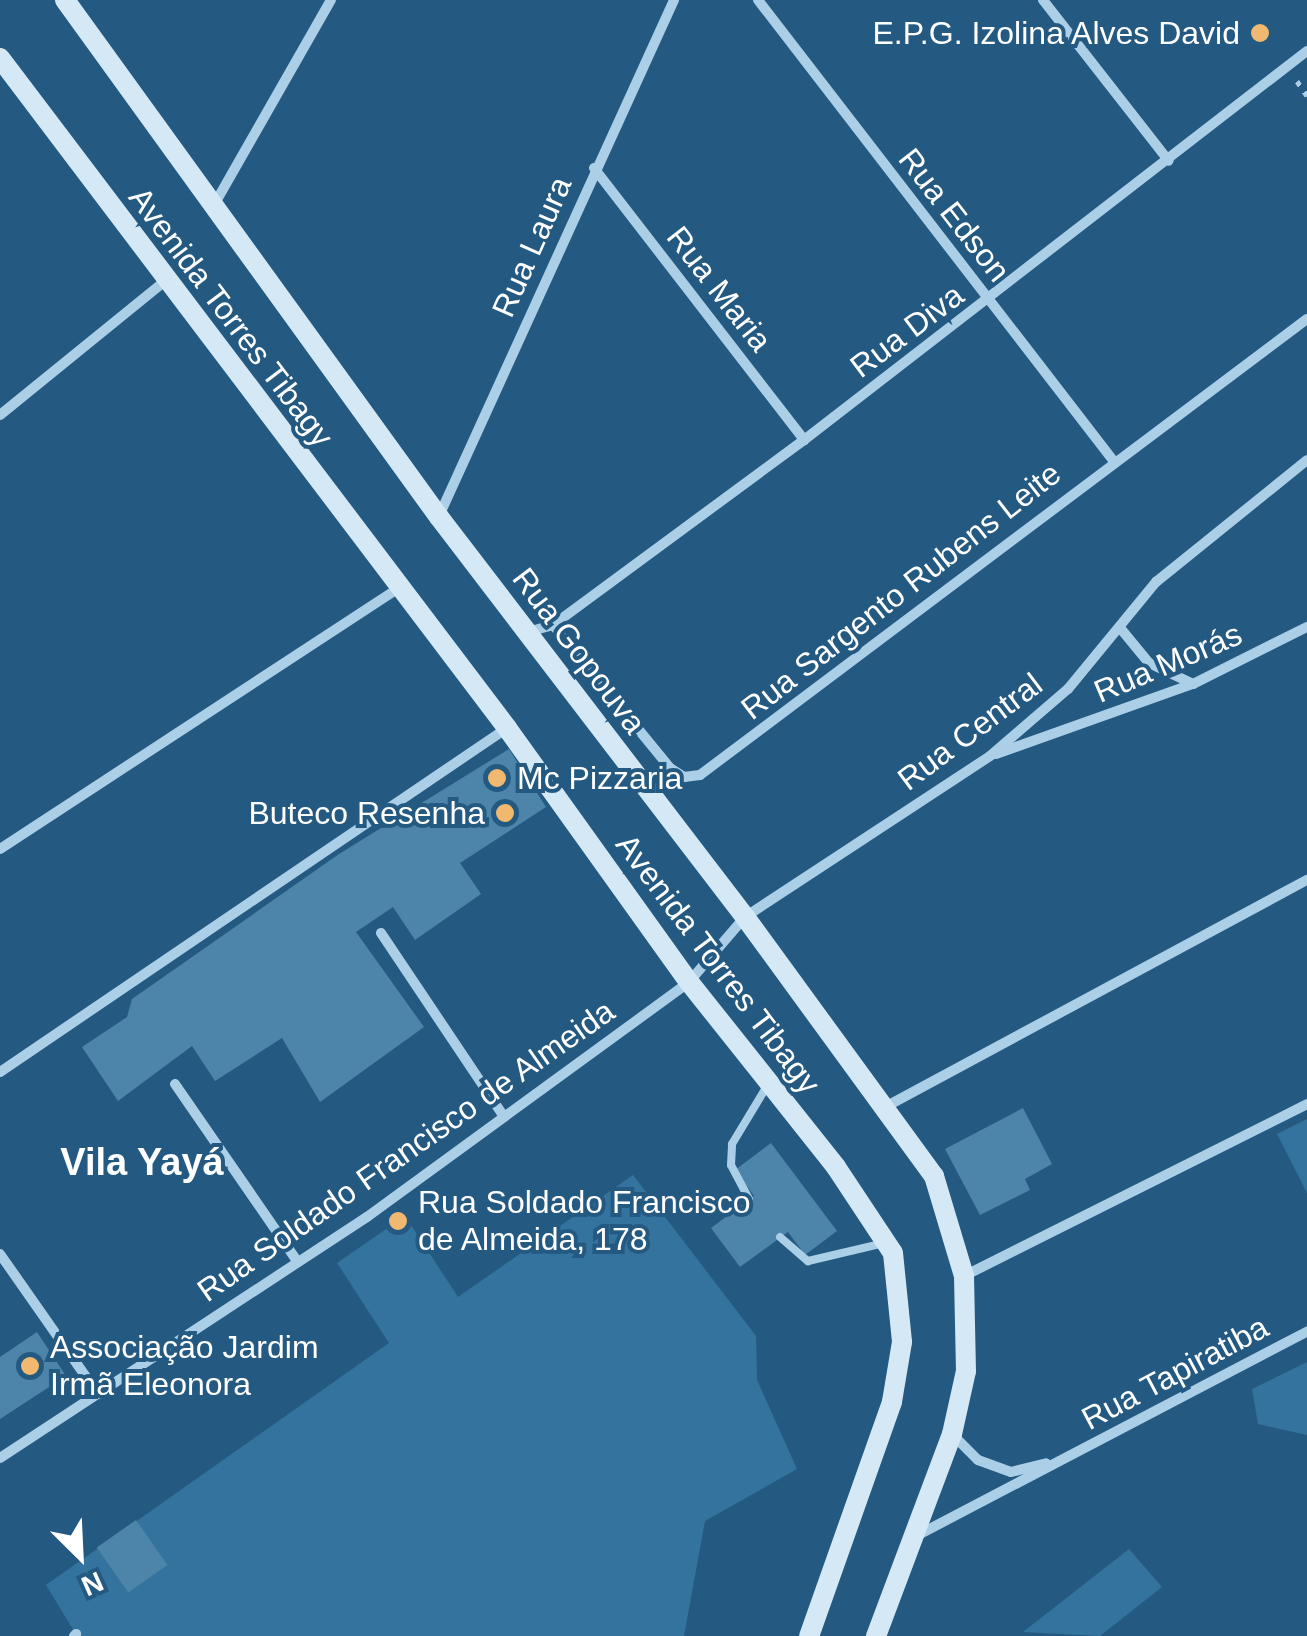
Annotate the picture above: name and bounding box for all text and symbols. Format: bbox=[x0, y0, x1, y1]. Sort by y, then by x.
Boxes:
place label: E.P.G. Izolina Alves David bbox=[871, 14, 1240, 52]
marker: E.P.G. Izolina Alves David bbox=[1249, 22, 1271, 44]
street label: Rua Edson bbox=[890, 141, 1018, 289]
street label: Rua Laura bbox=[484, 171, 580, 323]
street label: Avenida Torres Tibagy bbox=[120, 179, 342, 455]
street label: Rua Maria bbox=[658, 219, 780, 359]
street label: Rua Diva bbox=[843, 276, 971, 386]
street label: Rua Sargento Rubens Leite bbox=[734, 454, 1068, 728]
street label: Rua Gopouva bbox=[504, 561, 654, 741]
street label: Rua Morás bbox=[1088, 615, 1248, 711]
street label: Rua Central bbox=[890, 665, 1050, 799]
place label: Mc Pizzaria bbox=[517, 759, 682, 797]
marker: Mc Pizzaria bbox=[486, 767, 508, 789]
place label: Buteco Resenha bbox=[248, 794, 485, 832]
marker: Buteco Resenha bbox=[494, 802, 516, 824]
street label: Avenida Torres Tibagy bbox=[607, 826, 829, 1102]
street label: Rua Soldado Francisco de Almeida bbox=[190, 991, 622, 1311]
district label: Vila Yayá bbox=[60, 1140, 224, 1186]
place label: Rua Soldado Francisco de Almeida, 178 bbox=[418, 1184, 751, 1259]
marker: Rua Soldado Francisco de Almeida, 178 bbox=[387, 1210, 409, 1232]
street label: Rua Tapiratiba bbox=[1075, 1308, 1275, 1438]
place label: Associação Jardim Irmã Eleonora bbox=[50, 1329, 319, 1404]
marker: Associação Jardim Irmã Eleonora bbox=[19, 1355, 41, 1377]
north arrow bbox=[30, 1506, 130, 1606]
text: N bbox=[77, 1566, 108, 1602]

